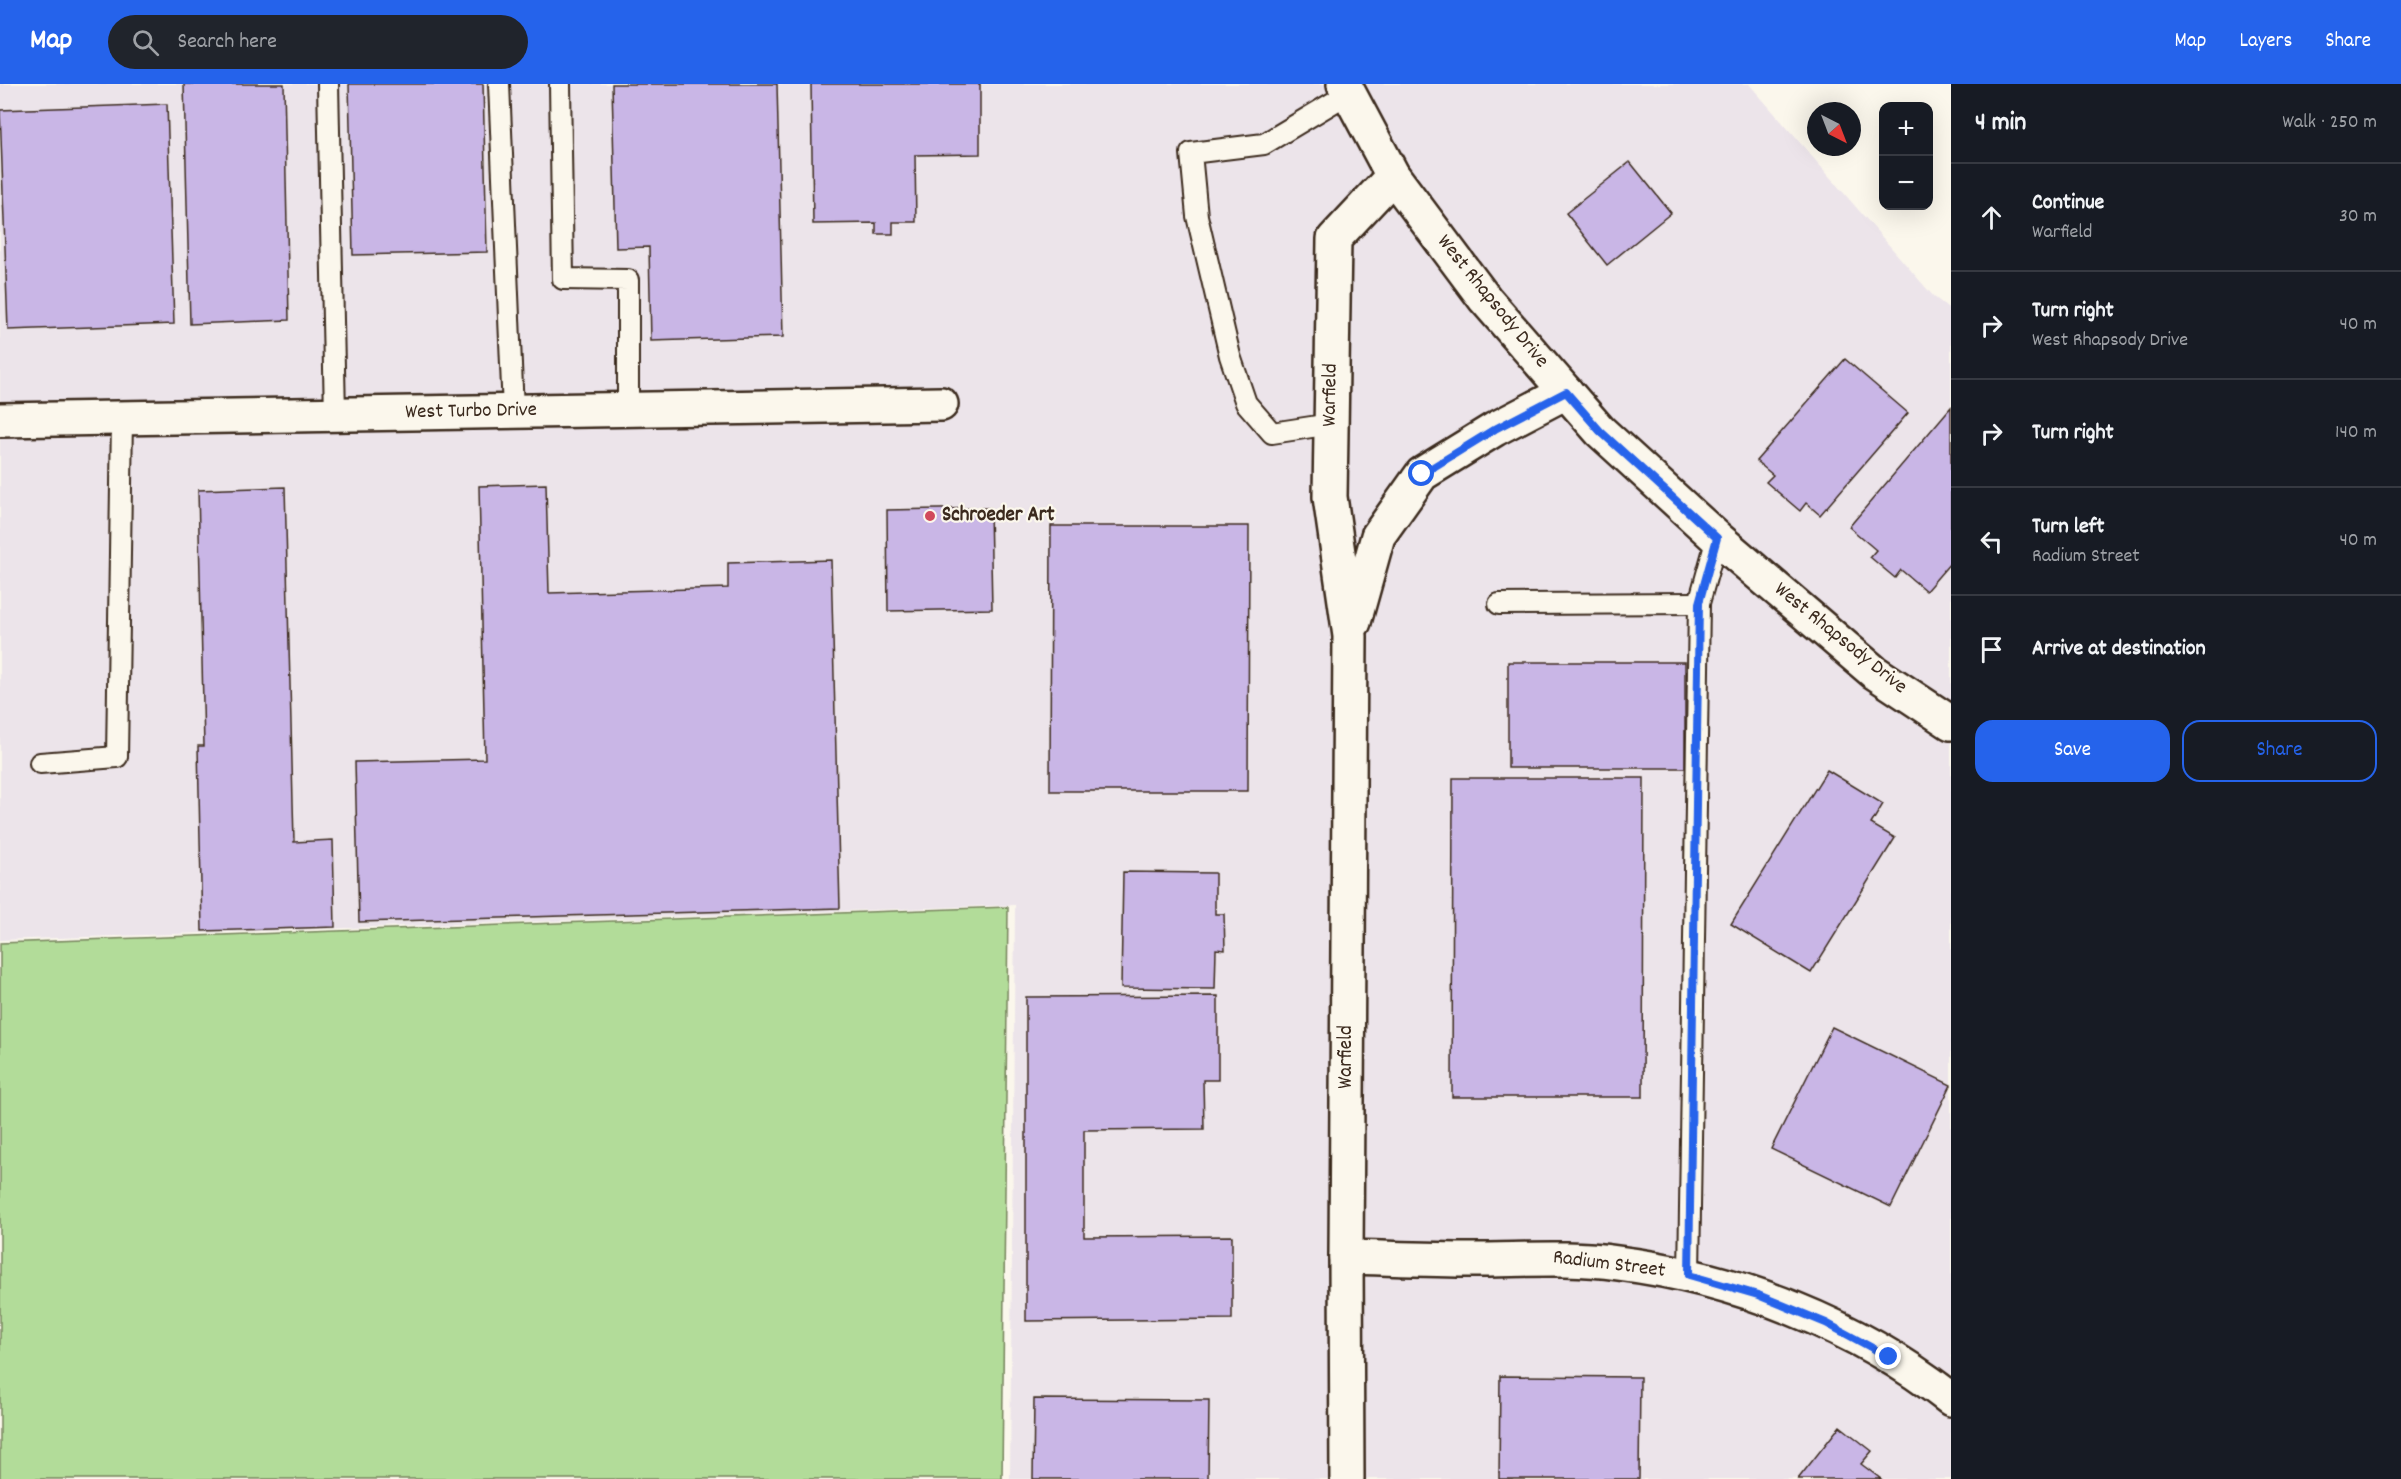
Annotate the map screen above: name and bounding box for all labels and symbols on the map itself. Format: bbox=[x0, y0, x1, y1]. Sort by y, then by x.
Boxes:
north arrow bbox=[1807, 102, 1861, 156]
street label: West Rhapsody Drive bbox=[1429, 229, 1555, 375]
street label: Warfield bbox=[1315, 363, 1347, 427]
street label: West Turbo Drive bbox=[405, 396, 537, 428]
route start bbox=[1408, 460, 1434, 486]
place label: Schroeder Art bbox=[942, 501, 1055, 531]
marker: Schroeder Art bbox=[923, 509, 937, 523]
street label: West Rhapsody Drive bbox=[1767, 576, 1913, 702]
street label: Warfield bbox=[1332, 1025, 1362, 1089]
street label: Radium Street bbox=[1551, 1243, 1667, 1287]
route end bbox=[1875, 1343, 1901, 1369]

